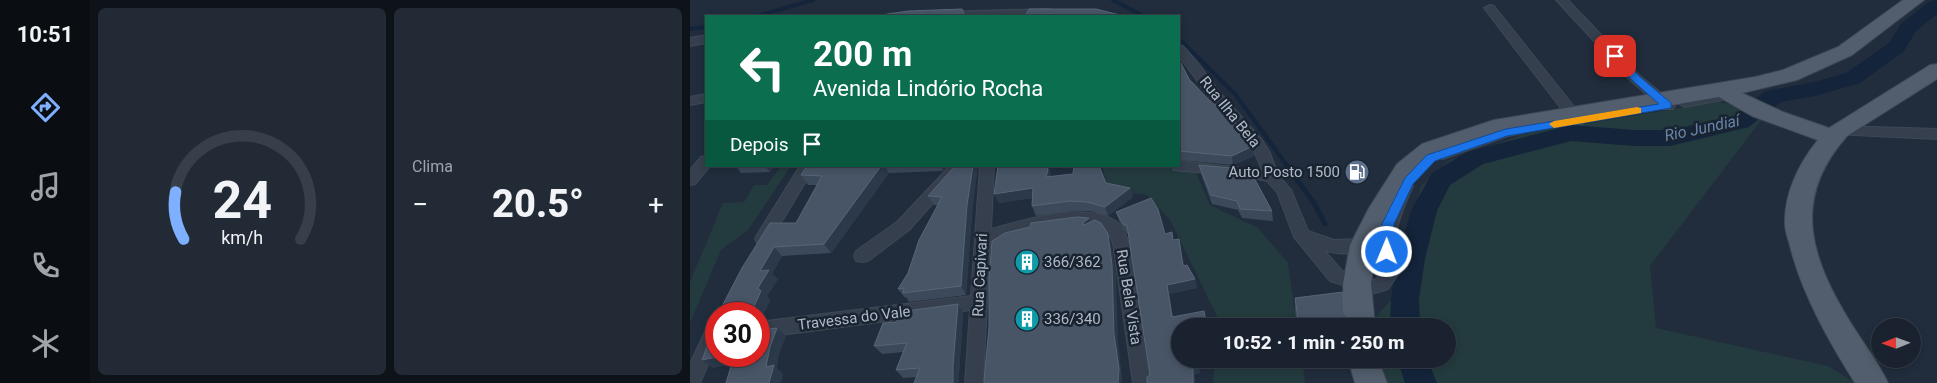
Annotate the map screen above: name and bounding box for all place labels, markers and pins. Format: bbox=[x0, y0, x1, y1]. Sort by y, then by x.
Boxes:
pin bbox=[1594, 35, 1636, 77]
fuel station icon: Auto Posto 1500 bbox=[1344, 159, 1370, 185]
place label: Auto Posto 1500 bbox=[1229, 163, 1340, 181]
building icon: 366/362 bbox=[1014, 249, 1040, 275]
place label: 366/362 bbox=[1044, 253, 1101, 271]
building icon: 336/340 bbox=[1014, 306, 1040, 332]
place label: 336/340 bbox=[1044, 310, 1101, 328]

